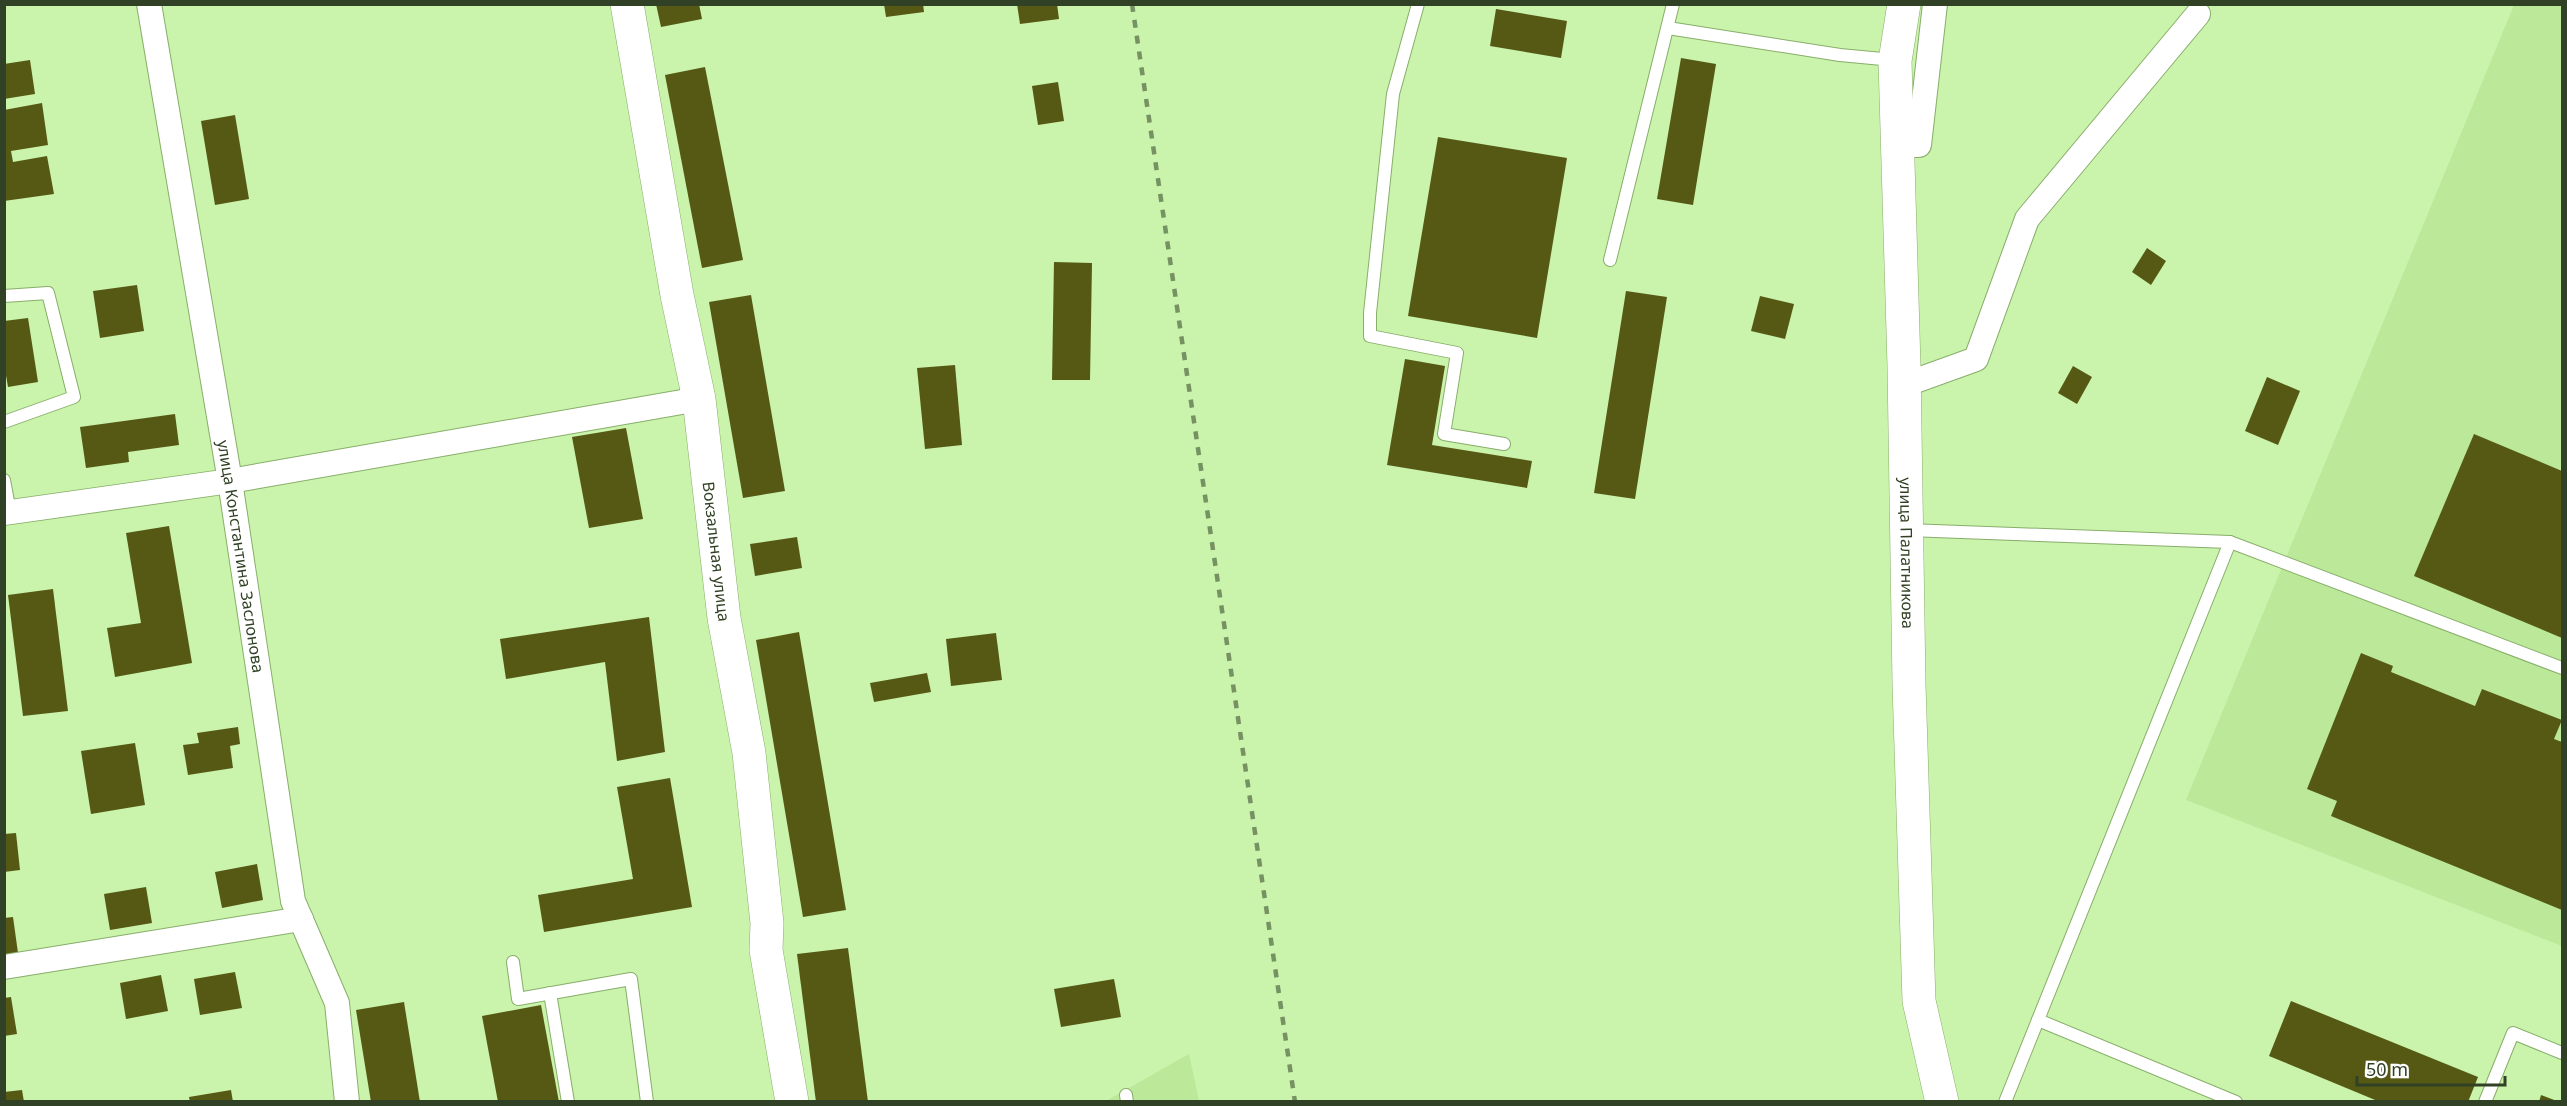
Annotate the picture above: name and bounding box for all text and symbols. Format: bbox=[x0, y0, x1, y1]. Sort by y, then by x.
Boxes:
street label: улица Константина Заслонова bbox=[212, 438, 270, 674]
street label: улица Палатникова bbox=[1895, 477, 1919, 629]
street label: Вокзальная улица bbox=[697, 480, 735, 623]
scale bar bbox=[2357, 1049, 2506, 1087]
text: 50 m bbox=[2366, 1057, 2408, 1081]

